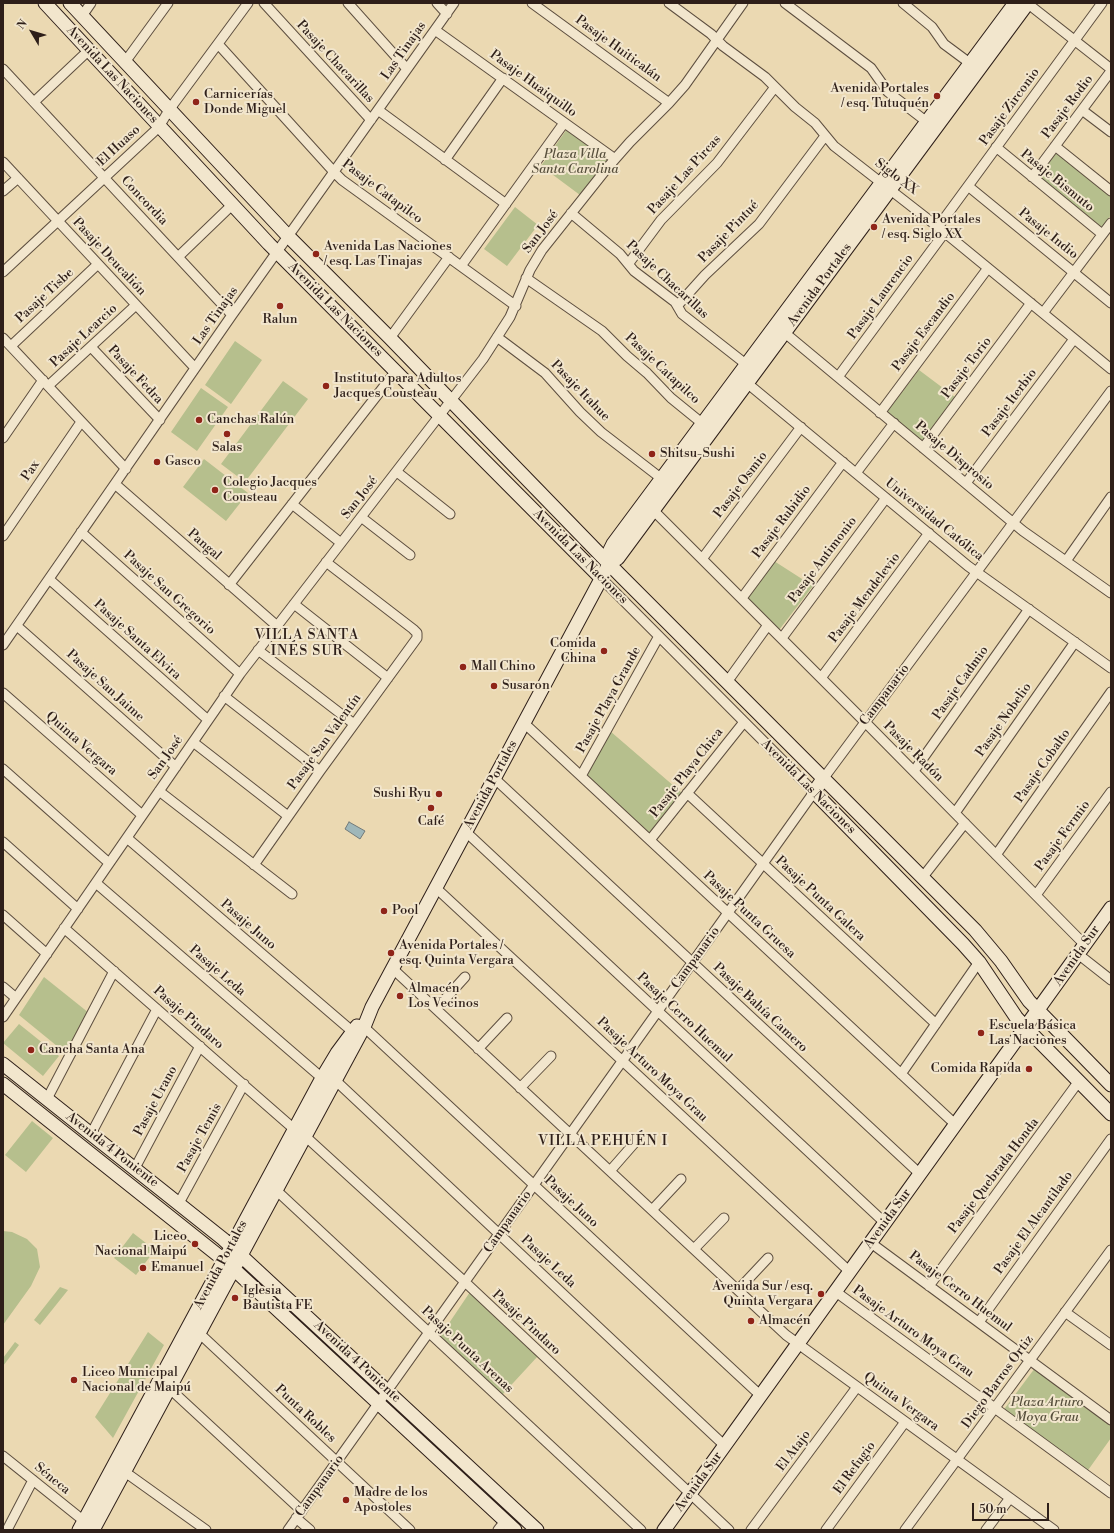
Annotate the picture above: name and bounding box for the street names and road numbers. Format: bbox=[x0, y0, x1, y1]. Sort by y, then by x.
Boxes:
street label: Pasaje Huiticalán bbox=[572, 13, 664, 85]
street label: Pasaje Chacarillas bbox=[293, 18, 377, 106]
street label: Las Tinajas bbox=[378, 19, 430, 83]
street label: Avenida Las Naciones bbox=[63, 23, 161, 127]
street label: Pasaje Huaiquillo bbox=[486, 47, 580, 121]
street label: Pasaje Zirconio bbox=[977, 65, 1043, 149]
street label: Pasaje Rodio bbox=[1039, 72, 1097, 142]
street label: El Huaso bbox=[94, 122, 144, 170]
street label: Pasaje Las Pircas bbox=[645, 132, 725, 218]
street label: Pasaje Bismuto bbox=[1017, 147, 1097, 215]
street label: Siglo XX bbox=[871, 156, 921, 198]
street label: Pasaje Catapilco bbox=[339, 157, 425, 227]
street label: Concordia bbox=[117, 173, 171, 229]
street label: Pasaje Pintué bbox=[696, 198, 762, 266]
street label: Pasaje Indio bbox=[1015, 205, 1081, 263]
street label: San José bbox=[520, 208, 562, 256]
street label: Pasaje Deucalión bbox=[69, 215, 149, 299]
street label: Pasaje Chacarillas bbox=[623, 238, 711, 322]
street label: Avenida Portales bbox=[785, 241, 855, 329]
street label: Pasaje Laurencio bbox=[845, 252, 917, 342]
street label: Avenida Las Naciones bbox=[284, 259, 386, 361]
street label: Pasaje Tisbe bbox=[13, 265, 77, 327]
street label: Las Tinajas bbox=[190, 284, 242, 348]
street label: Pasaje Escandio bbox=[889, 289, 959, 375]
street label: Pasaje Learcio bbox=[47, 301, 121, 371]
street label: Pasaje Catapilco bbox=[621, 330, 703, 408]
street label: Pasaje Torio bbox=[939, 334, 995, 402]
street label: Pasaje Fedra bbox=[104, 343, 166, 407]
street label: Pasaje Itahue bbox=[547, 357, 613, 425]
street label: Pasaje Iterbio bbox=[979, 366, 1041, 440]
street label: Pasaje Disprosio bbox=[911, 418, 997, 494]
street label: Pasaje Osmio bbox=[711, 449, 771, 521]
street label: Pax bbox=[19, 458, 43, 484]
street label: San José bbox=[339, 474, 381, 522]
street label: Universidad Católica bbox=[882, 475, 986, 565]
street label: Pasaje Rubidio bbox=[749, 482, 815, 562]
street label: Avenida Las Naciones bbox=[529, 506, 631, 608]
street label: Pasaje Antimonio bbox=[785, 514, 861, 606]
street label: Pangal bbox=[184, 526, 224, 564]
street label: Pasaje San Gregorio bbox=[120, 548, 218, 638]
street label: Pasaje Mendelevio bbox=[826, 550, 904, 646]
street label: Pasaje Santa Elvira bbox=[90, 597, 184, 683]
street label: Pasaje Cadmio bbox=[930, 643, 992, 723]
street label: Pasaje Playa Grande bbox=[573, 644, 645, 756]
street label: Pasaje San Jaime bbox=[63, 647, 147, 725]
street label: Campanario bbox=[857, 661, 913, 729]
street label: Pasaje Nobelio bbox=[973, 680, 1035, 760]
street label: Pasaje San Valentín bbox=[285, 691, 365, 793]
street label: Quinta Vergara bbox=[42, 709, 120, 779]
street label: Pasaje Radón bbox=[880, 719, 946, 785]
street label: Pasaje Playa Chica bbox=[647, 725, 727, 821]
street label: Pasaje Cobalto bbox=[1012, 726, 1074, 806]
street label: San José bbox=[145, 733, 187, 783]
street label: Avenida Las Naciones bbox=[757, 736, 859, 838]
street label: Avenida Portales bbox=[461, 738, 521, 832]
street label: Pasaje Fermio bbox=[1032, 798, 1094, 874]
street label: Pasaje Punta Galera bbox=[772, 853, 868, 945]
street label: Pasaje Punta Gruesa bbox=[700, 868, 798, 962]
street label: Pasaje Juno bbox=[217, 897, 279, 953]
street label: Avenida Sur bbox=[1050, 923, 1104, 989]
street label: Campanario bbox=[668, 924, 724, 992]
street label: Pasaje Leda bbox=[186, 942, 248, 1000]
street label: Pasaje Bahía Camero bbox=[709, 960, 811, 1056]
street label: Pasaje Cerro Huemul bbox=[633, 970, 735, 1066]
street label: Pasaje Pindaro bbox=[150, 983, 226, 1053]
street label: Pasaje Arturo Moya Grau bbox=[593, 1014, 711, 1126]
street label: Pasaje Urano bbox=[131, 1063, 181, 1139]
street label: Pasaje Temis bbox=[175, 1101, 225, 1175]
street label: Avenida 4 Poniente bbox=[63, 1109, 161, 1191]
street label: Pasaje Quebrada Honda bbox=[946, 1115, 1042, 1237]
street label: Pasaje El Alcantilado bbox=[991, 1168, 1077, 1278]
street label: Pasaje Juno bbox=[541, 1173, 601, 1231]
street label: Avenida Sur bbox=[861, 1186, 915, 1252]
street label: Campanario bbox=[481, 1188, 535, 1256]
street label: Avenida Portales bbox=[191, 1218, 251, 1312]
street label: Pasaje Leda bbox=[517, 1233, 579, 1291]
street label: Pasaje Cerro Huemul bbox=[906, 1248, 1014, 1336]
street label: Pasaje Arturo Moya Grau bbox=[849, 1283, 977, 1381]
street label: Pasaje Pindaro bbox=[488, 1287, 564, 1359]
street label: Pasaje Punta Arenas bbox=[418, 1303, 516, 1397]
street label: Avenida 4 Poniente bbox=[310, 1318, 404, 1406]
street label: Diego Barros Ortiz bbox=[959, 1332, 1037, 1432]
street label: Quinta Vergara bbox=[860, 1369, 942, 1435]
street label: Punta Robles bbox=[271, 1382, 339, 1446]
street label: El Atajo bbox=[774, 1427, 814, 1475]
street label: El Refugio bbox=[831, 1439, 879, 1497]
street label: Avenida Sur bbox=[672, 1449, 726, 1515]
street label: Campanario bbox=[292, 1452, 348, 1520]
street label: Séneca bbox=[31, 1460, 73, 1498]

